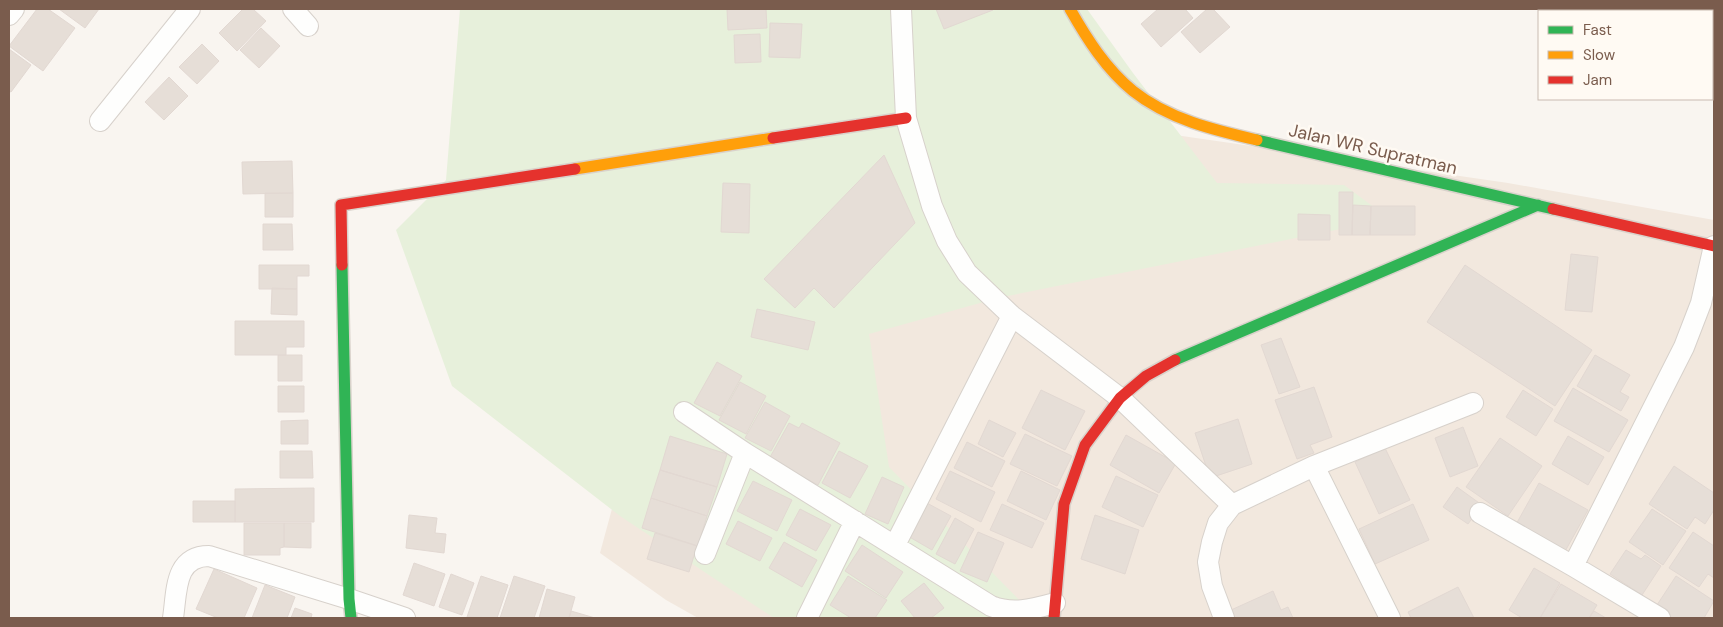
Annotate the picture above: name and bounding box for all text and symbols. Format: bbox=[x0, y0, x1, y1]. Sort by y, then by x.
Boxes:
legend bbox=[1538, 10, 1713, 100]
text: Fast bbox=[1583, 20, 1612, 40]
text: Slow bbox=[1583, 45, 1616, 65]
text: Jam bbox=[1583, 70, 1612, 90]
street label: Jalan WR Supratman bbox=[1286, 118, 1460, 180]

